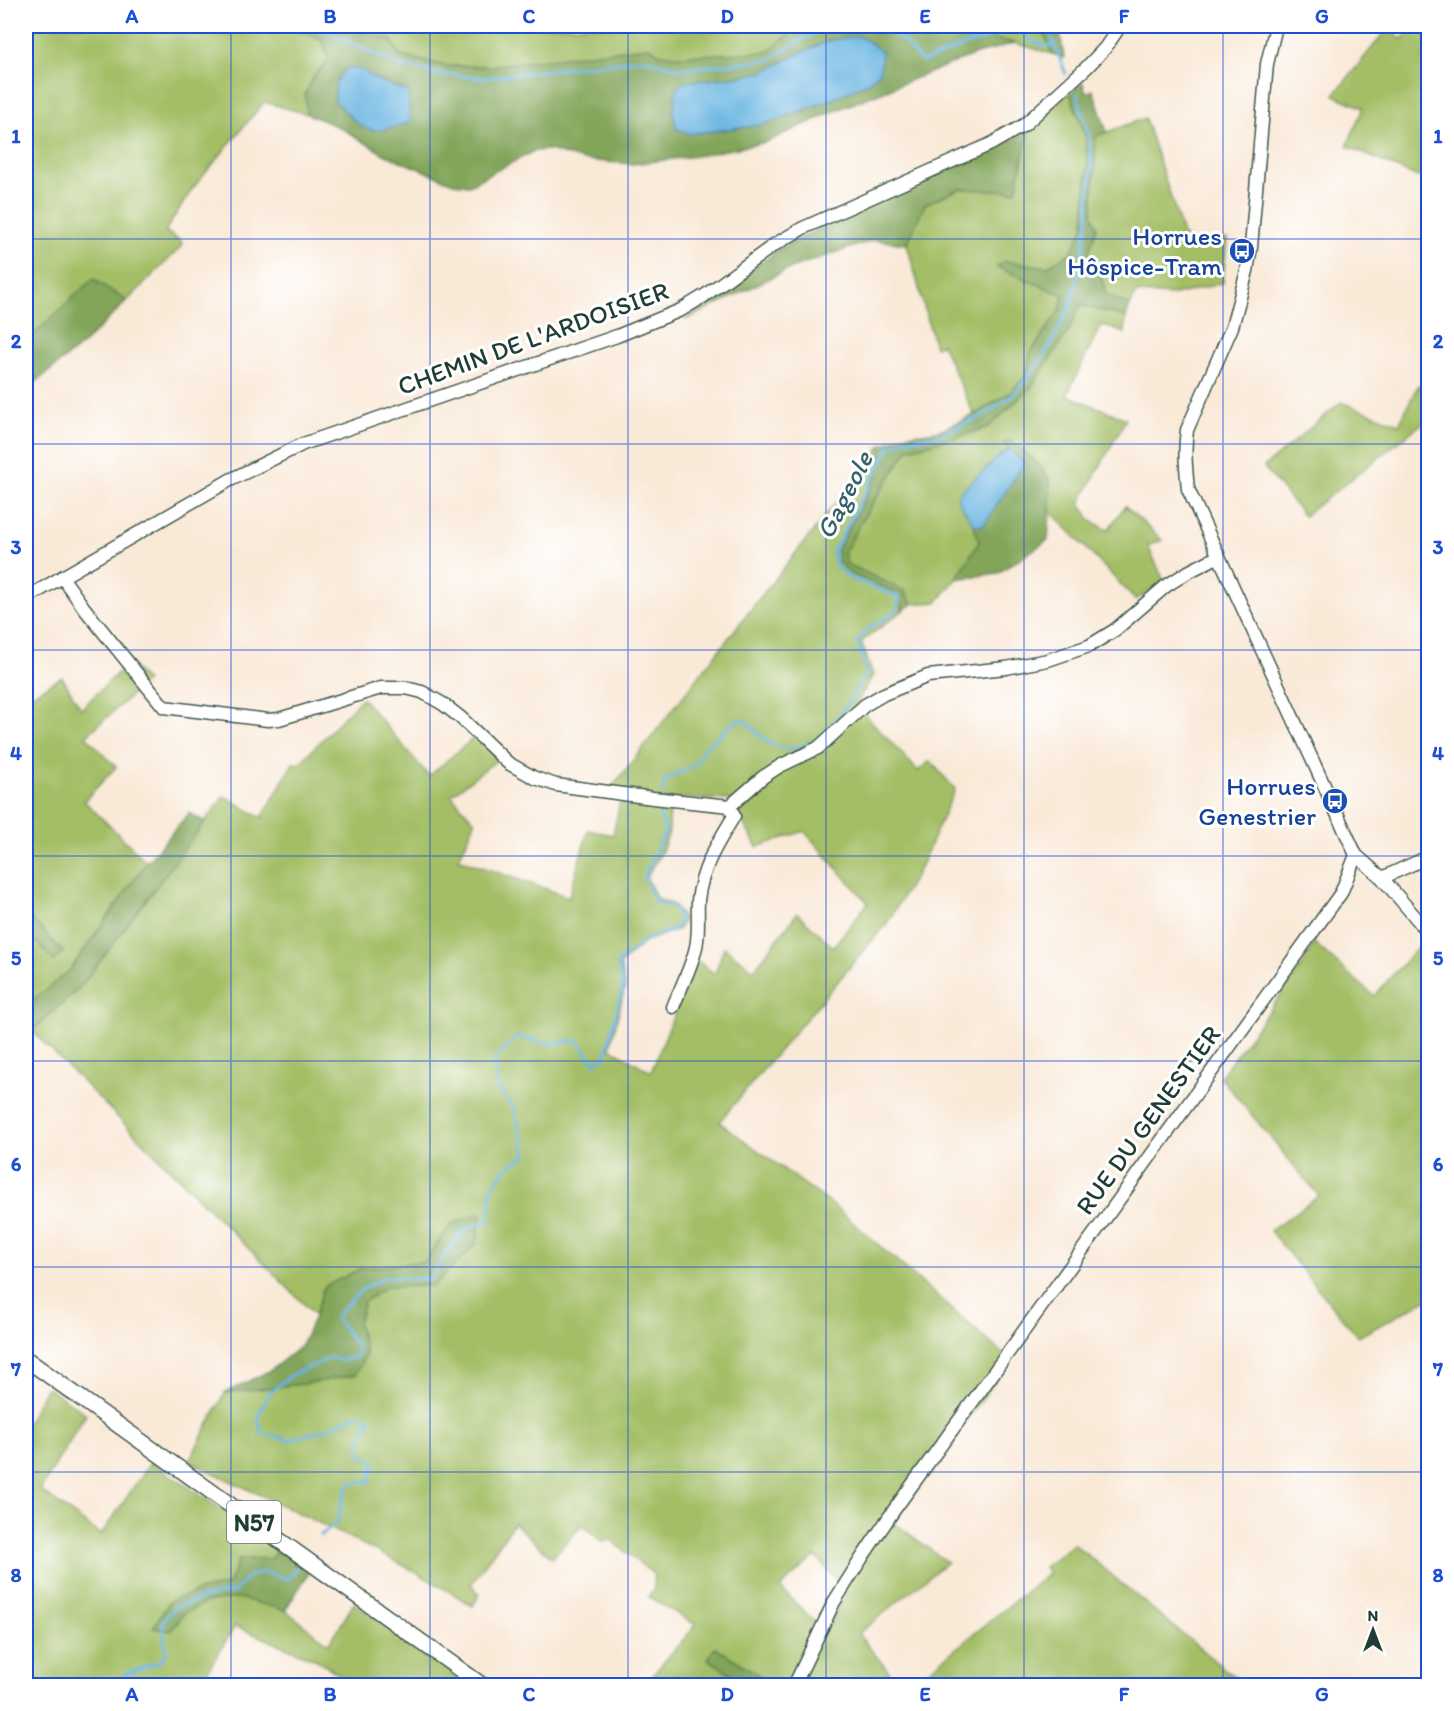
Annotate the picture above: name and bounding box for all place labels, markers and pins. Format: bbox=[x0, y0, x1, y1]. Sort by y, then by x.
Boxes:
place label: Horrues Hôspice-Tram bbox=[1067, 220, 1222, 282]
bus stop icon: Horrues Hôspice-Tram bbox=[1227, 236, 1257, 266]
place label: Horrues Genestrier bbox=[1198, 770, 1316, 832]
bus stop icon: Horrues Genestrier bbox=[1320, 786, 1350, 816]

